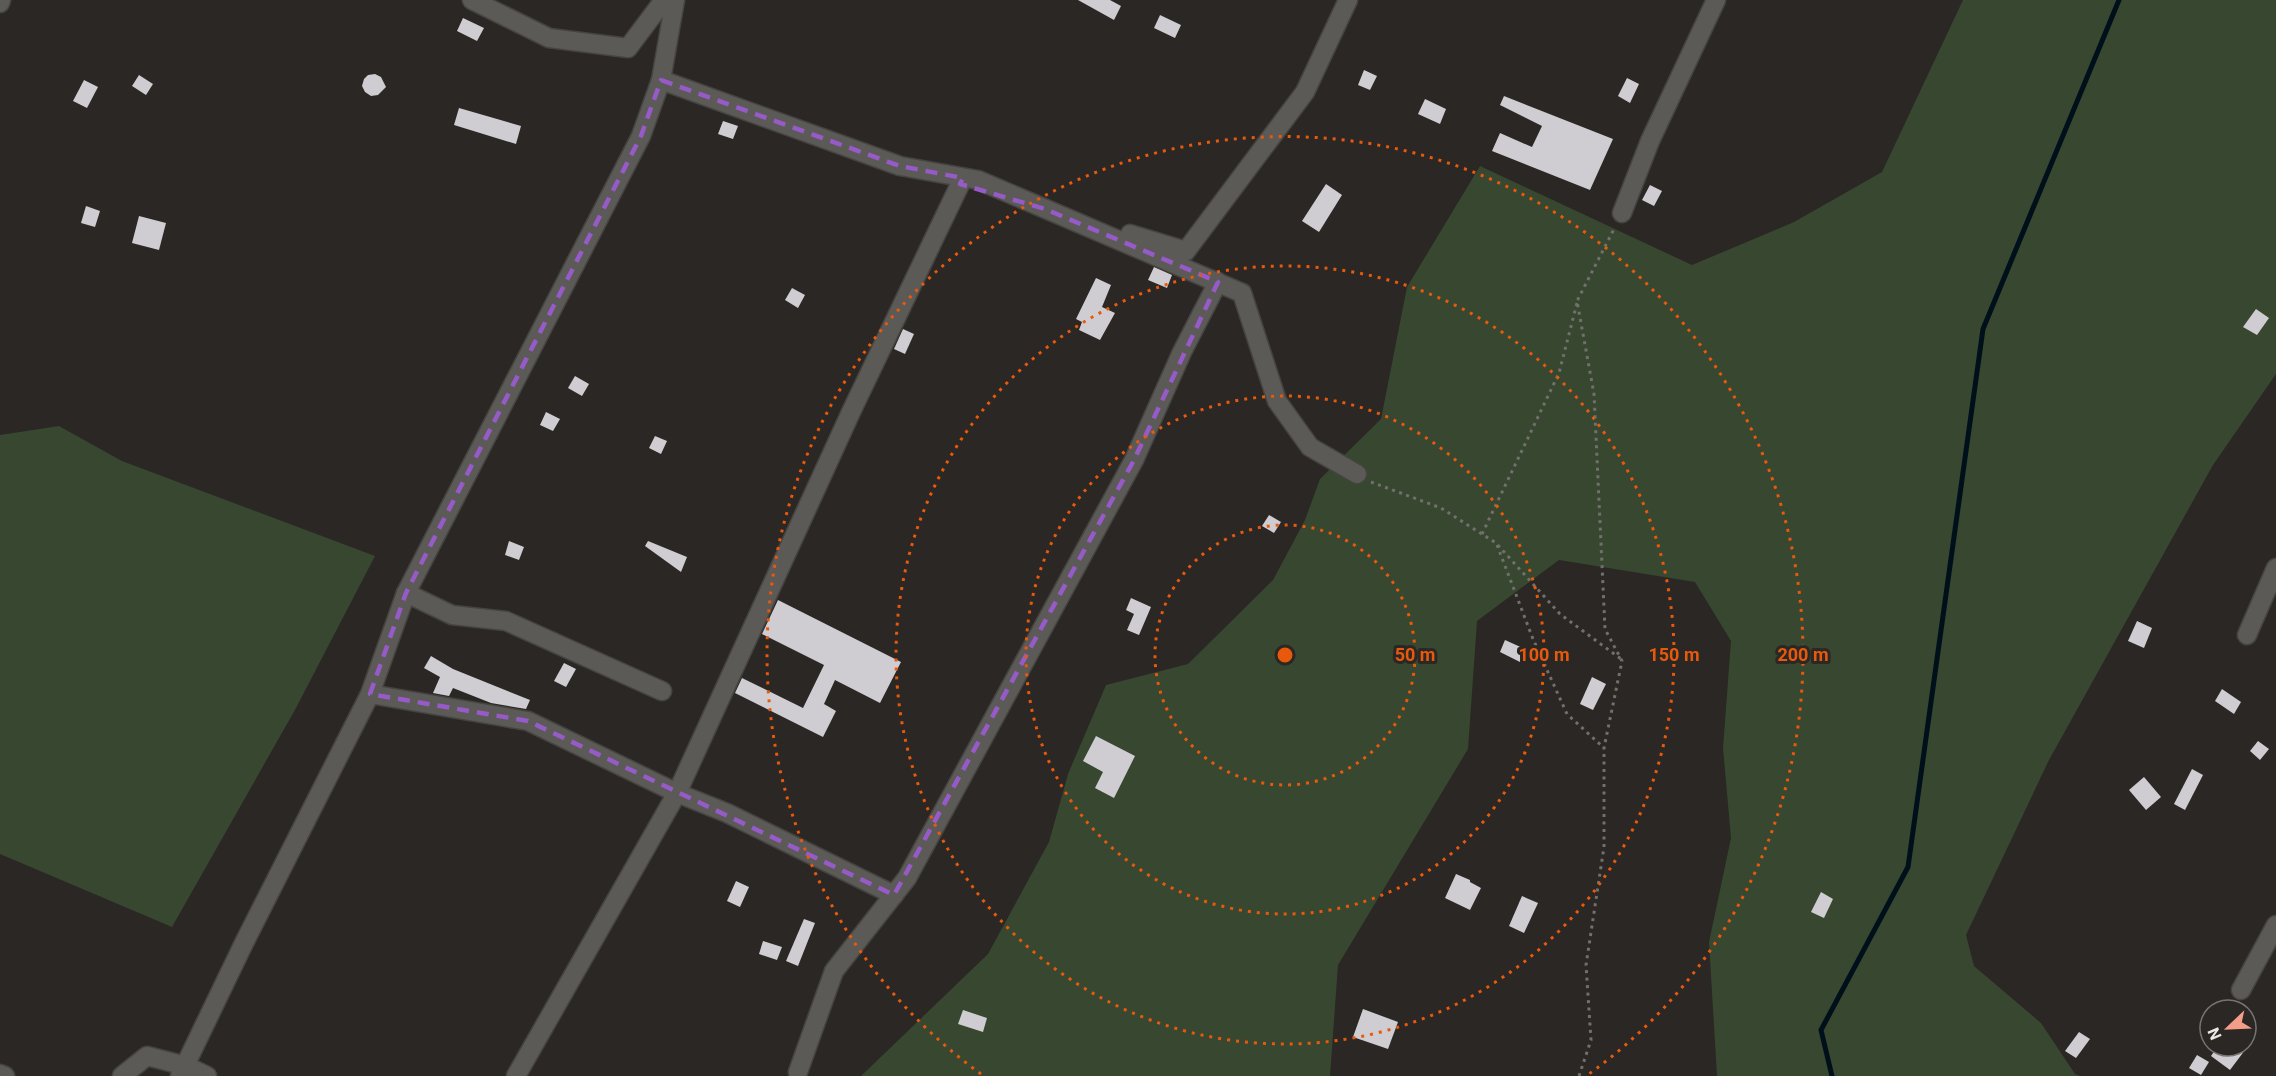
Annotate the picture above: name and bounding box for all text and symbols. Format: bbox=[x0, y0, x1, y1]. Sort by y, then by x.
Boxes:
text: 50 m bbox=[1395, 644, 1435, 665]
text: 100 m bbox=[1518, 644, 1570, 665]
text: 150 m bbox=[1648, 644, 1700, 665]
text: 200 m bbox=[1777, 644, 1829, 665]
centre of rings bbox=[1275, 645, 1295, 665]
north arrow bbox=[2198, 998, 2258, 1058]
text: N bbox=[2204, 1025, 2226, 1043]

